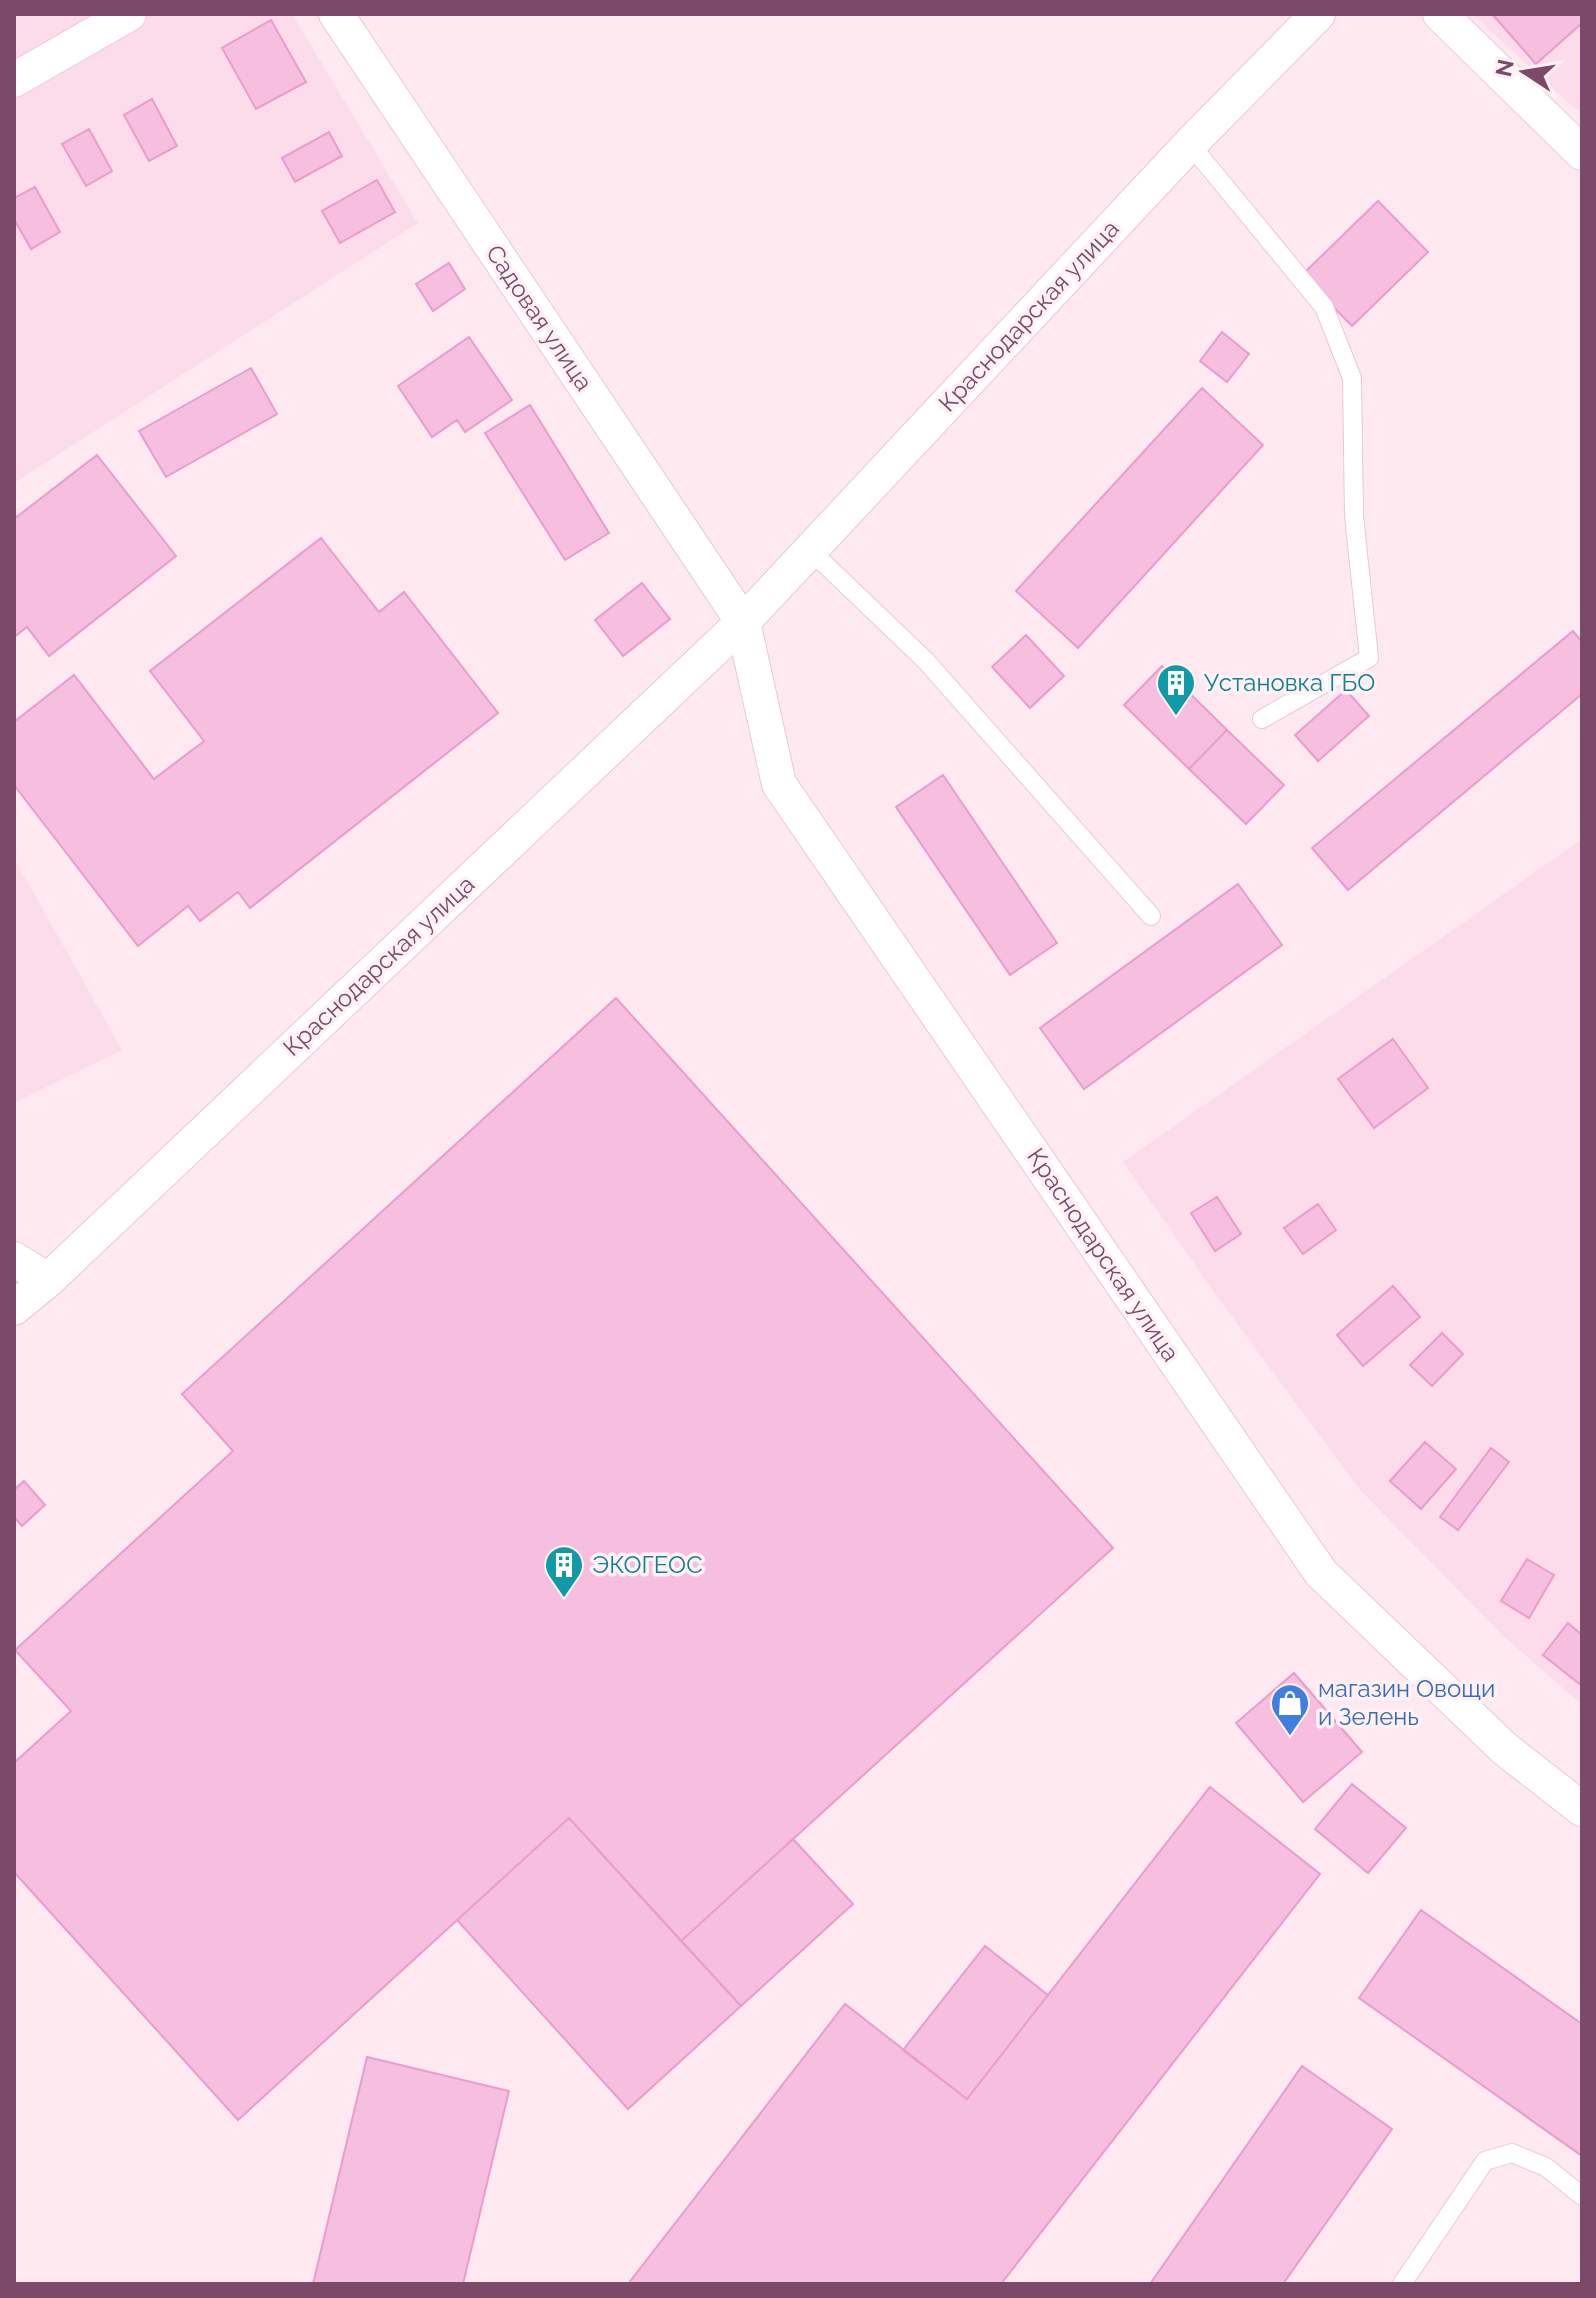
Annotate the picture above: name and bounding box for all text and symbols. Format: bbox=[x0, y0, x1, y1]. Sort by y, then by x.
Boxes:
north arrow bbox=[1484, 32, 1564, 112]
text: N bbox=[1490, 57, 1519, 79]
street label: Краснодарская улица bbox=[932, 214, 1125, 417]
street label: Садовая улица bbox=[480, 239, 599, 396]
building icon: Установка ГБО bbox=[1155, 662, 1197, 717]
place label: Установка ГБО bbox=[1204, 668, 1375, 697]
street label: Краснодарская улица bbox=[277, 869, 480, 1062]
street label: Краснодарская улица bbox=[1021, 1143, 1186, 1367]
building icon: ЭКОГЕОС bbox=[543, 1544, 585, 1599]
place label: ЭКОГЕОС bbox=[592, 1550, 703, 1579]
place label: магазин Овощи и Зелень bbox=[1318, 1674, 1495, 1731]
shop icon: магазин Овощи и Зелень bbox=[1269, 1682, 1311, 1737]

